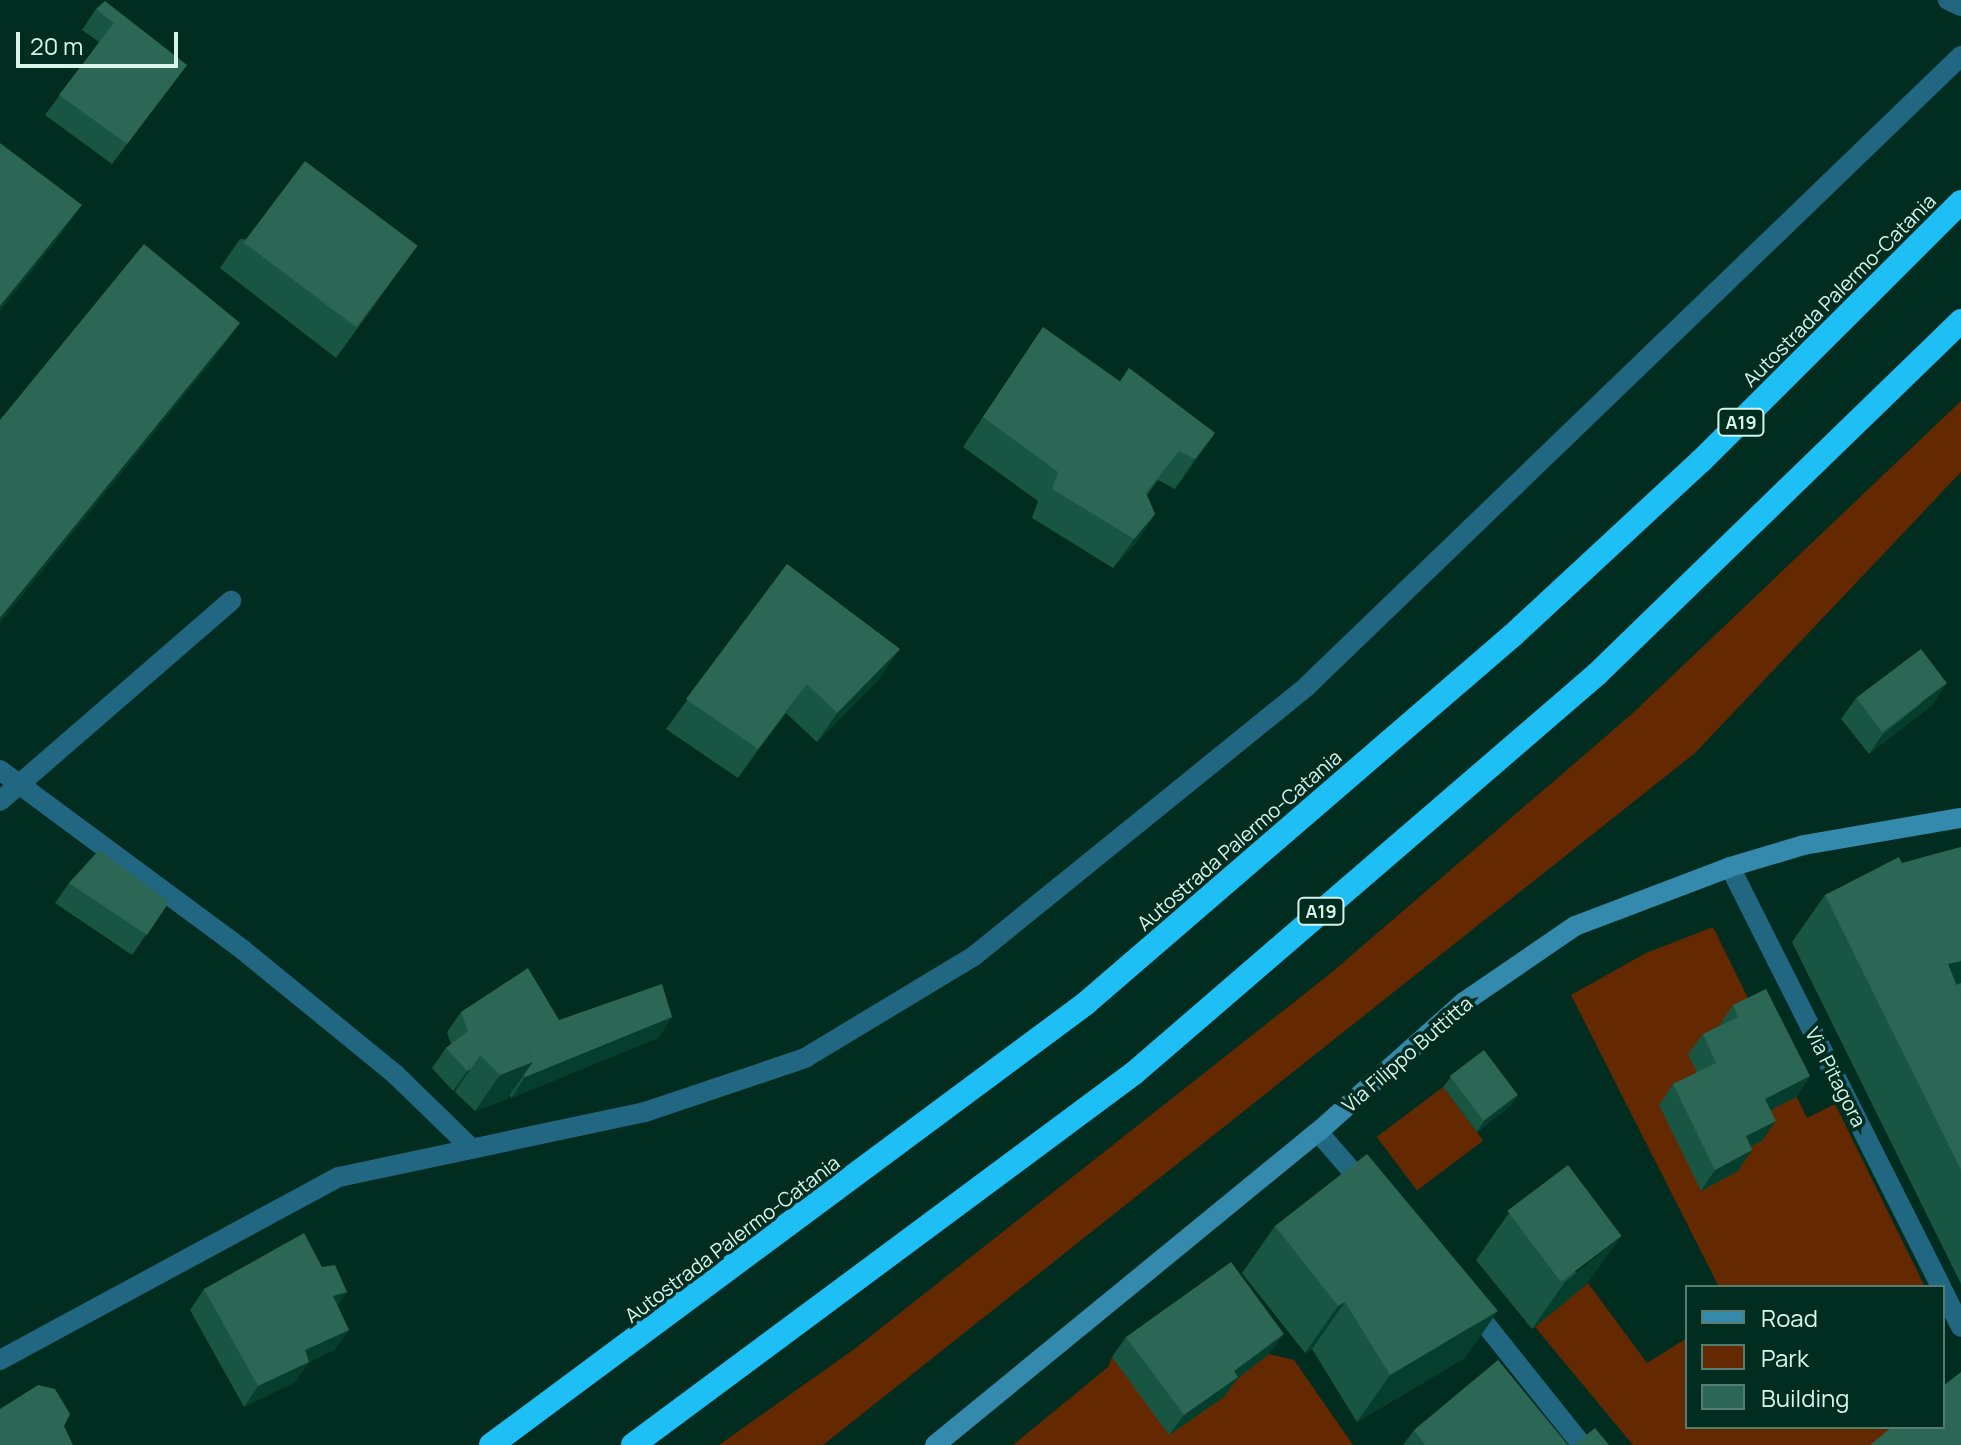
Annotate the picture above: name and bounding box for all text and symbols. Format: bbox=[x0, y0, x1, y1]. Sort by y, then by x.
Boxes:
scale bar bbox=[20, 16, 182, 66]
text: 20 m bbox=[30, 29, 83, 62]
street label: Autostrada Palermo-Catania bbox=[1738, 189, 1940, 391]
road number: A19 bbox=[1717, 408, 1765, 436]
street label: Autostrada Palermo-Catania bbox=[1132, 745, 1346, 935]
road number: A19 bbox=[1297, 897, 1345, 925]
street label: Via Filippo Buttitta bbox=[1337, 991, 1477, 1117]
street label: Via Pitagora bbox=[1801, 1023, 1871, 1131]
street label: Autostrada Palermo-Catania bbox=[620, 1150, 844, 1328]
legend bbox=[1685, 1285, 1945, 1429]
text: Road bbox=[1761, 1301, 1818, 1334]
text: Park bbox=[1761, 1341, 1809, 1374]
text: Building bbox=[1761, 1381, 1849, 1414]

